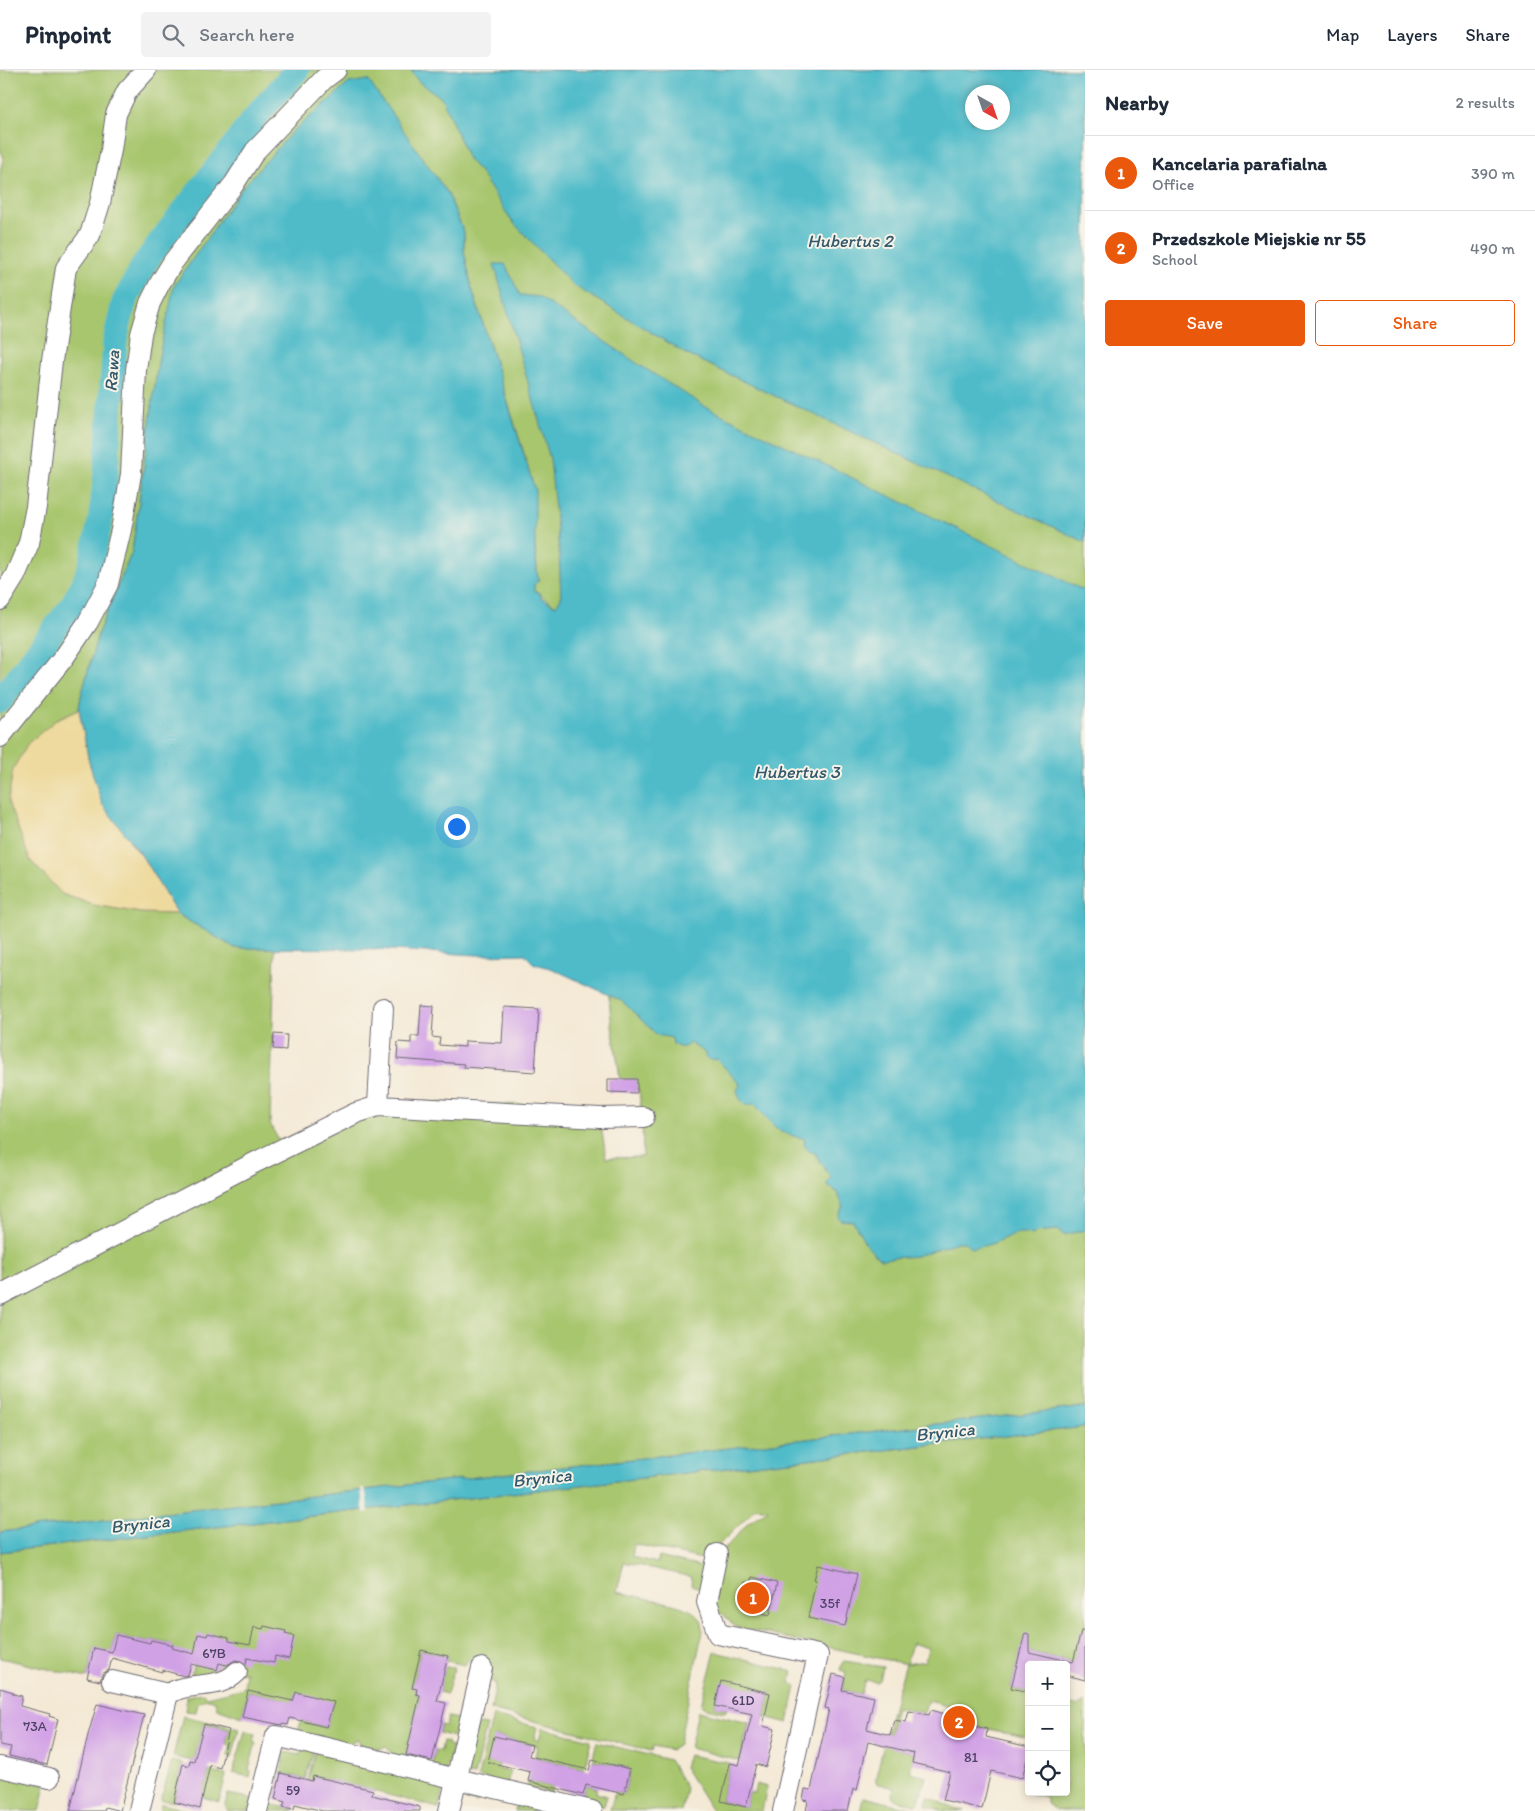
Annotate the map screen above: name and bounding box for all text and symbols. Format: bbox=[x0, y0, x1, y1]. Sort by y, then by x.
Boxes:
search box bbox=[141, 12, 491, 57]
text: Pinpoint bbox=[25, 20, 111, 49]
icon: search bbox=[159, 21, 187, 49]
text: Search here bbox=[199, 23, 294, 46]
text: Map bbox=[1326, 24, 1359, 46]
text: Layers bbox=[1387, 24, 1437, 46]
text: Share bbox=[1465, 24, 1510, 46]
north arrow bbox=[965, 85, 1010, 130]
text: Nearby bbox=[1105, 90, 1169, 115]
text: 2 results bbox=[1455, 93, 1515, 112]
text: Kancelaria parafialna bbox=[1152, 152, 1327, 175]
text: 1 bbox=[1117, 164, 1125, 183]
text: 390 m bbox=[1471, 164, 1515, 183]
text: Office bbox=[1152, 175, 1194, 194]
text: Przedszkole Miejskie nr 55 bbox=[1152, 227, 1366, 250]
water label: Hubertus 2 bbox=[807, 230, 894, 252]
text: 2 bbox=[1117, 239, 1125, 258]
text: 490 m bbox=[1470, 239, 1515, 258]
text: School bbox=[1152, 250, 1198, 269]
button: Save bbox=[1105, 300, 1305, 346]
button: Share bbox=[1315, 300, 1515, 346]
water label: Rawa bbox=[100, 348, 124, 392]
water label: Hubertus 3 bbox=[754, 761, 841, 783]
your location bbox=[444, 814, 470, 840]
water label: Brynica bbox=[914, 1418, 977, 1446]
water label: Brynica bbox=[511, 1464, 574, 1492]
water label: Brynica bbox=[109, 1510, 172, 1538]
pin: 1 bbox=[737, 1579, 769, 1617]
house number: 35f bbox=[820, 1595, 841, 1612]
house number: 67B bbox=[202, 1645, 226, 1662]
map controls bbox=[1025, 1661, 1070, 1796]
button: + bbox=[1025, 1661, 1070, 1706]
house number: 61D bbox=[731, 1692, 755, 1709]
pin: 2 bbox=[943, 1703, 975, 1741]
button: − bbox=[1025, 1706, 1070, 1751]
house number: 73A bbox=[23, 1718, 47, 1735]
house number: 81 bbox=[964, 1749, 979, 1766]
button: locate bbox=[1025, 1751, 1070, 1796]
house number: 59 bbox=[286, 1782, 300, 1799]

